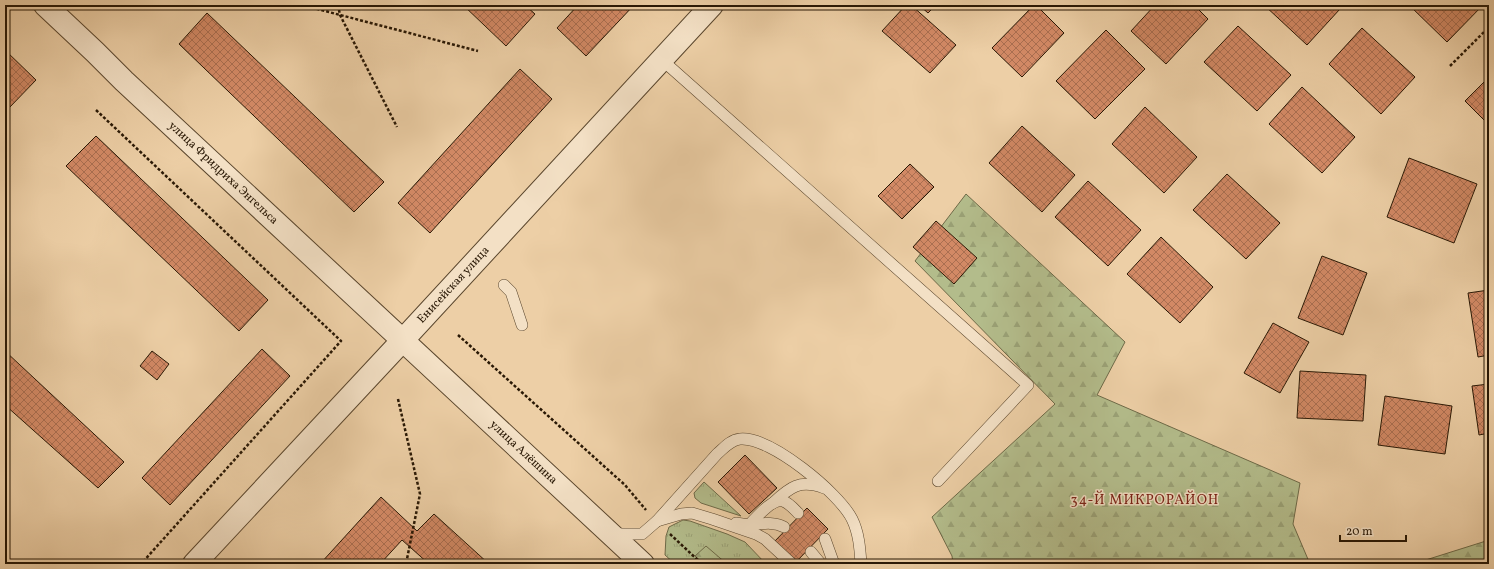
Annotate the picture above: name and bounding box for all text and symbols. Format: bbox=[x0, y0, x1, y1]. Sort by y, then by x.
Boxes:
street label: улица Фридриха Энгельса bbox=[165, 118, 282, 228]
street label: Енисейская улица bbox=[414, 243, 493, 327]
street label: улица Алёшина bbox=[486, 417, 561, 488]
district label: 34-Й МИКРОРАЙОН bbox=[1071, 490, 1219, 510]
scale bar bbox=[1340, 517, 1406, 543]
text: 20 m bbox=[1346, 524, 1373, 540]

